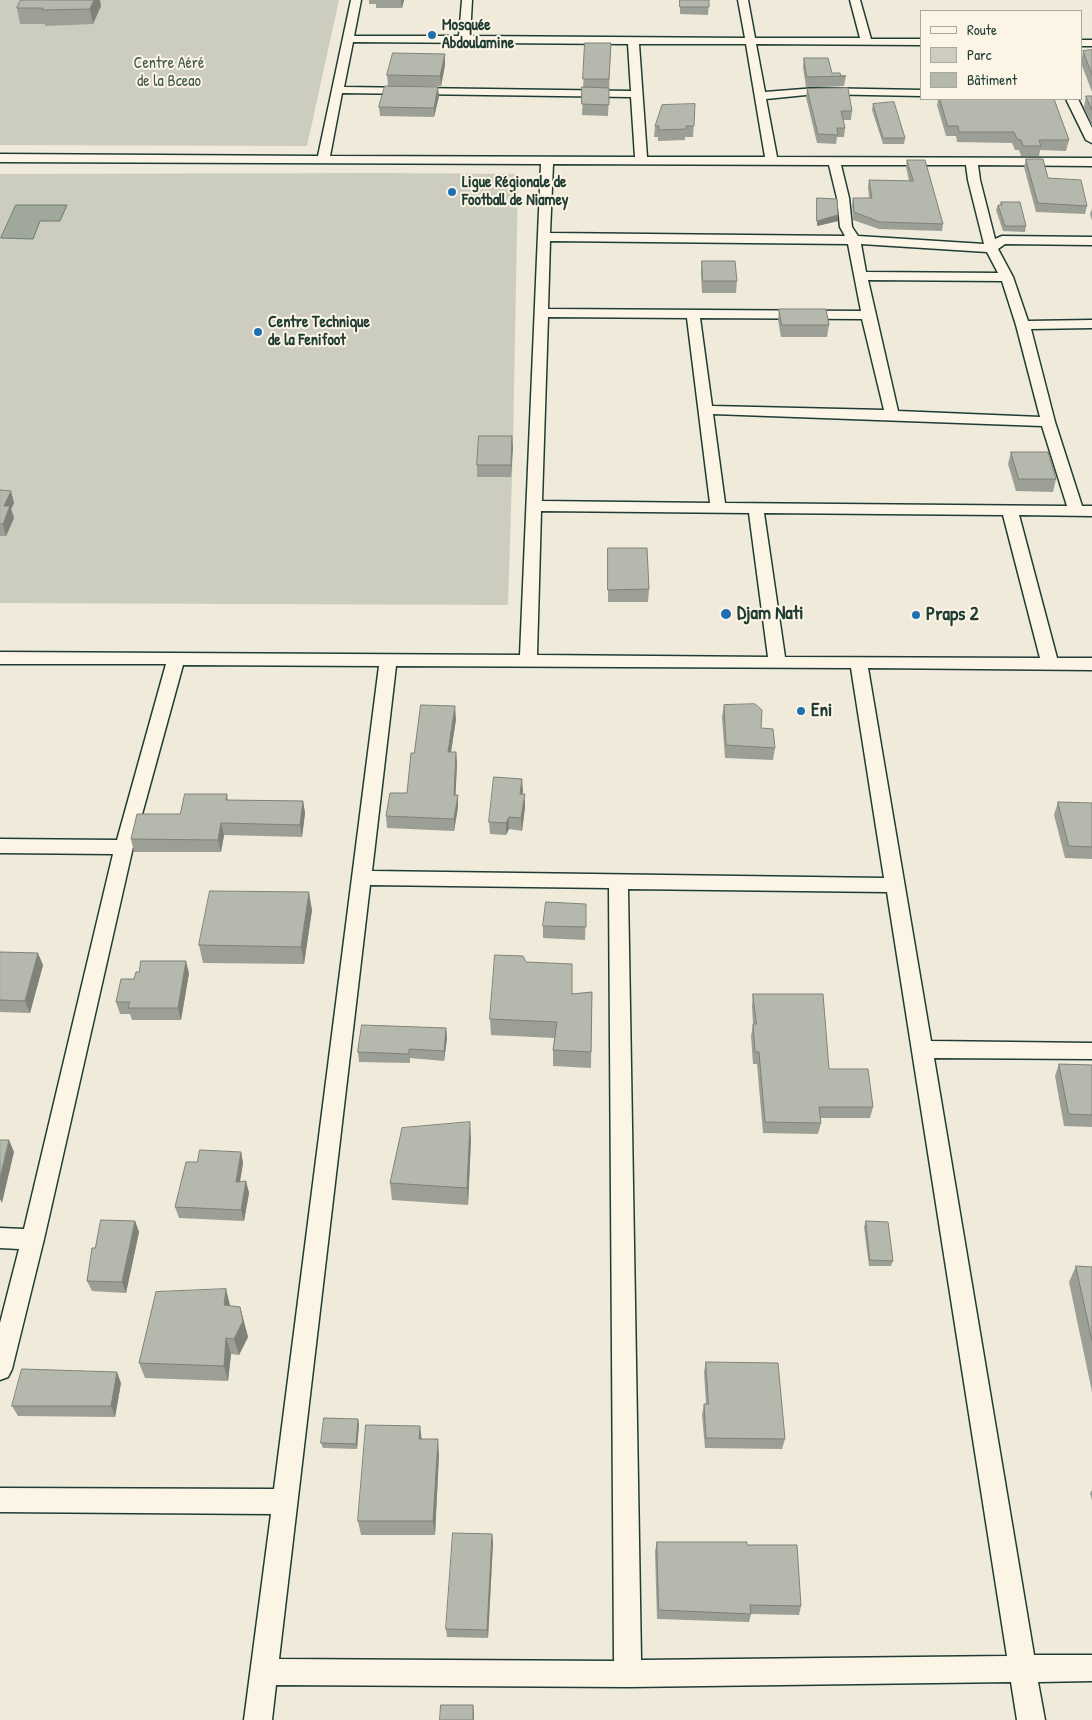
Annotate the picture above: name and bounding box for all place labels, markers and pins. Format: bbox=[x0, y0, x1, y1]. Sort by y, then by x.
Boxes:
place label: Mosquée Abdoulamine bbox=[442, 16, 514, 54]
marker: Mosquée Abdoulamine bbox=[426, 29, 438, 41]
place label: Ligue Régionale de Football de Niamey bbox=[462, 173, 569, 211]
marker: Ligue Régionale de Football de Niamey bbox=[446, 186, 458, 198]
place label: Centre Technique de la Fenifoot bbox=[268, 313, 370, 351]
marker: Centre Technique de la Fenifoot bbox=[252, 326, 264, 338]
place label: Djam Nati bbox=[737, 603, 804, 625]
place label: Praps 2 bbox=[926, 604, 979, 626]
marker: Djam Nati bbox=[719, 607, 733, 621]
marker: Praps 2 bbox=[910, 609, 922, 621]
place label: Eni bbox=[811, 700, 832, 722]
marker: Eni bbox=[795, 705, 807, 717]

